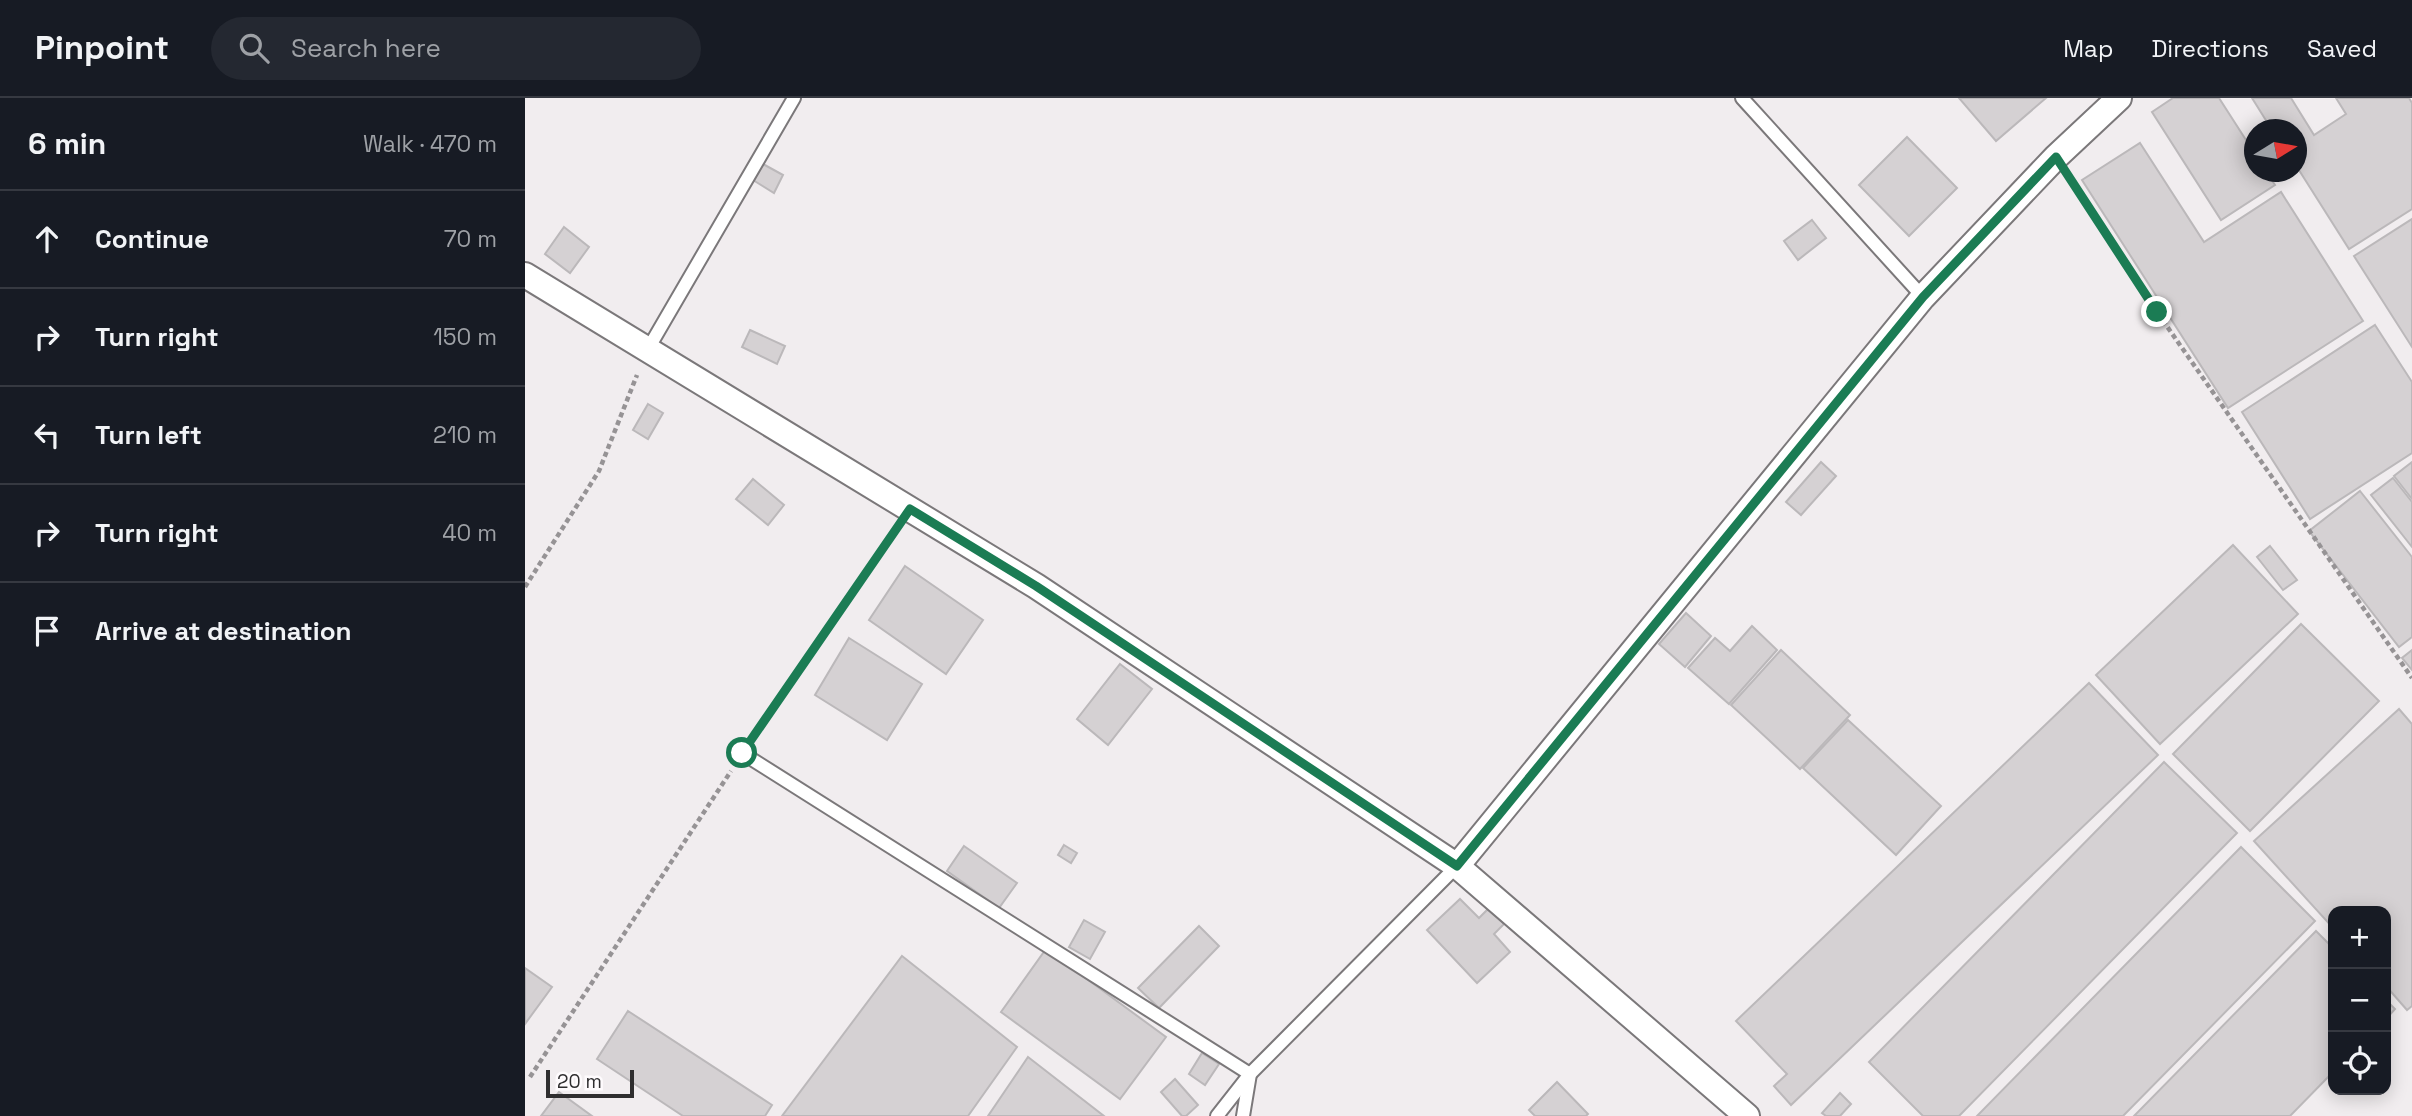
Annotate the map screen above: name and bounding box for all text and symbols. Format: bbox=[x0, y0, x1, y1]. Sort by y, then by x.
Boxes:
search box bbox=[211, 17, 701, 80]
text: Pinpoint bbox=[35, 27, 169, 69]
icon: search bbox=[235, 29, 273, 67]
text: Search here bbox=[291, 31, 441, 65]
text: Map bbox=[2063, 33, 2113, 64]
text: Directions bbox=[2151, 33, 2269, 64]
text: Saved bbox=[2307, 33, 2377, 64]
north arrow bbox=[2244, 119, 2307, 182]
text: 6 min bbox=[28, 124, 106, 163]
text: Walk · 470 m bbox=[363, 129, 497, 159]
icon: ahead bbox=[28, 220, 66, 258]
text: Continue bbox=[95, 222, 209, 256]
text: 70 m bbox=[444, 224, 497, 254]
route end bbox=[2141, 296, 2172, 327]
icon: right bbox=[28, 318, 66, 356]
text: Turn right bbox=[95, 320, 219, 354]
text: 150 m bbox=[433, 322, 497, 352]
icon: left bbox=[28, 416, 66, 454]
text: Turn left bbox=[95, 418, 202, 452]
text: 210 m bbox=[433, 420, 497, 450]
icon: right bbox=[28, 514, 66, 552]
text: Turn right bbox=[95, 516, 219, 550]
text: 40 m bbox=[442, 518, 497, 548]
icon: arrive bbox=[28, 612, 66, 650]
text: Arrive at destination bbox=[95, 614, 352, 648]
route start bbox=[726, 737, 757, 768]
map controls bbox=[2328, 906, 2391, 1095]
button: + bbox=[2328, 906, 2391, 969]
button: − bbox=[2328, 969, 2391, 1032]
button: locate bbox=[2328, 1032, 2391, 1095]
scale bar bbox=[546, 1067, 633, 1099]
text: 20 m bbox=[557, 1069, 602, 1094]

